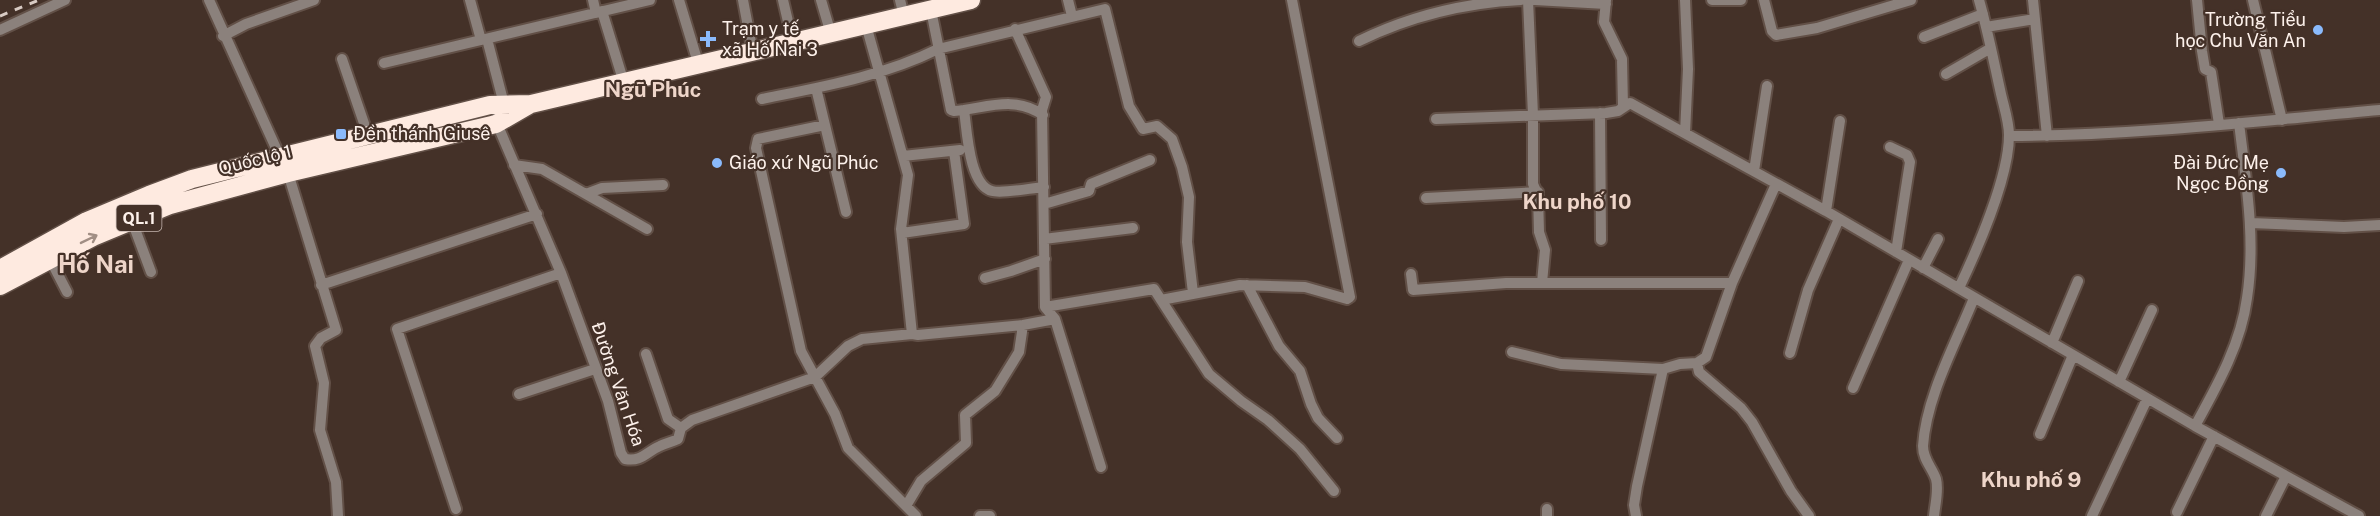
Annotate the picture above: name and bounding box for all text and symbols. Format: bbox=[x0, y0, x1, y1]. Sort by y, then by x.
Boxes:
place label: Trường Tiểu học Chu Văn An bbox=[2175, 9, 2306, 51]
place label: Trạm y tế xã Hố Nai 3 bbox=[722, 18, 818, 60]
marker: Trường Tiểu học Chu Văn An bbox=[2311, 23, 2325, 37]
marker: Trạm y tế xã Hố Nai 3 bbox=[699, 30, 717, 48]
district label: Ngũ Phúc bbox=[605, 77, 701, 102]
place label: Đền thánh Giusê bbox=[353, 123, 491, 144]
marker: Đền thánh Giusê bbox=[334, 127, 348, 141]
street label: Quốc lộ 1 bbox=[216, 140, 294, 179]
place label: Giáo xứ Ngũ Phúc bbox=[729, 152, 879, 173]
place label: Đài Đức Mẹ Ngọc Đồng bbox=[2173, 152, 2269, 194]
marker: Giáo xứ Ngũ Phúc bbox=[710, 156, 724, 170]
marker: Đài Đức Mẹ Ngọc Đồng bbox=[2274, 166, 2288, 180]
district label: Khu phố 10 bbox=[1522, 189, 1632, 214]
road number: QL.1 bbox=[116, 205, 162, 231]
one-way arrow bbox=[80, 233, 98, 245]
district label: Hố Nai bbox=[58, 250, 134, 278]
street label: Đường Văn Hóa bbox=[587, 319, 650, 449]
district label: Khu phố 9 bbox=[1981, 467, 2081, 492]

